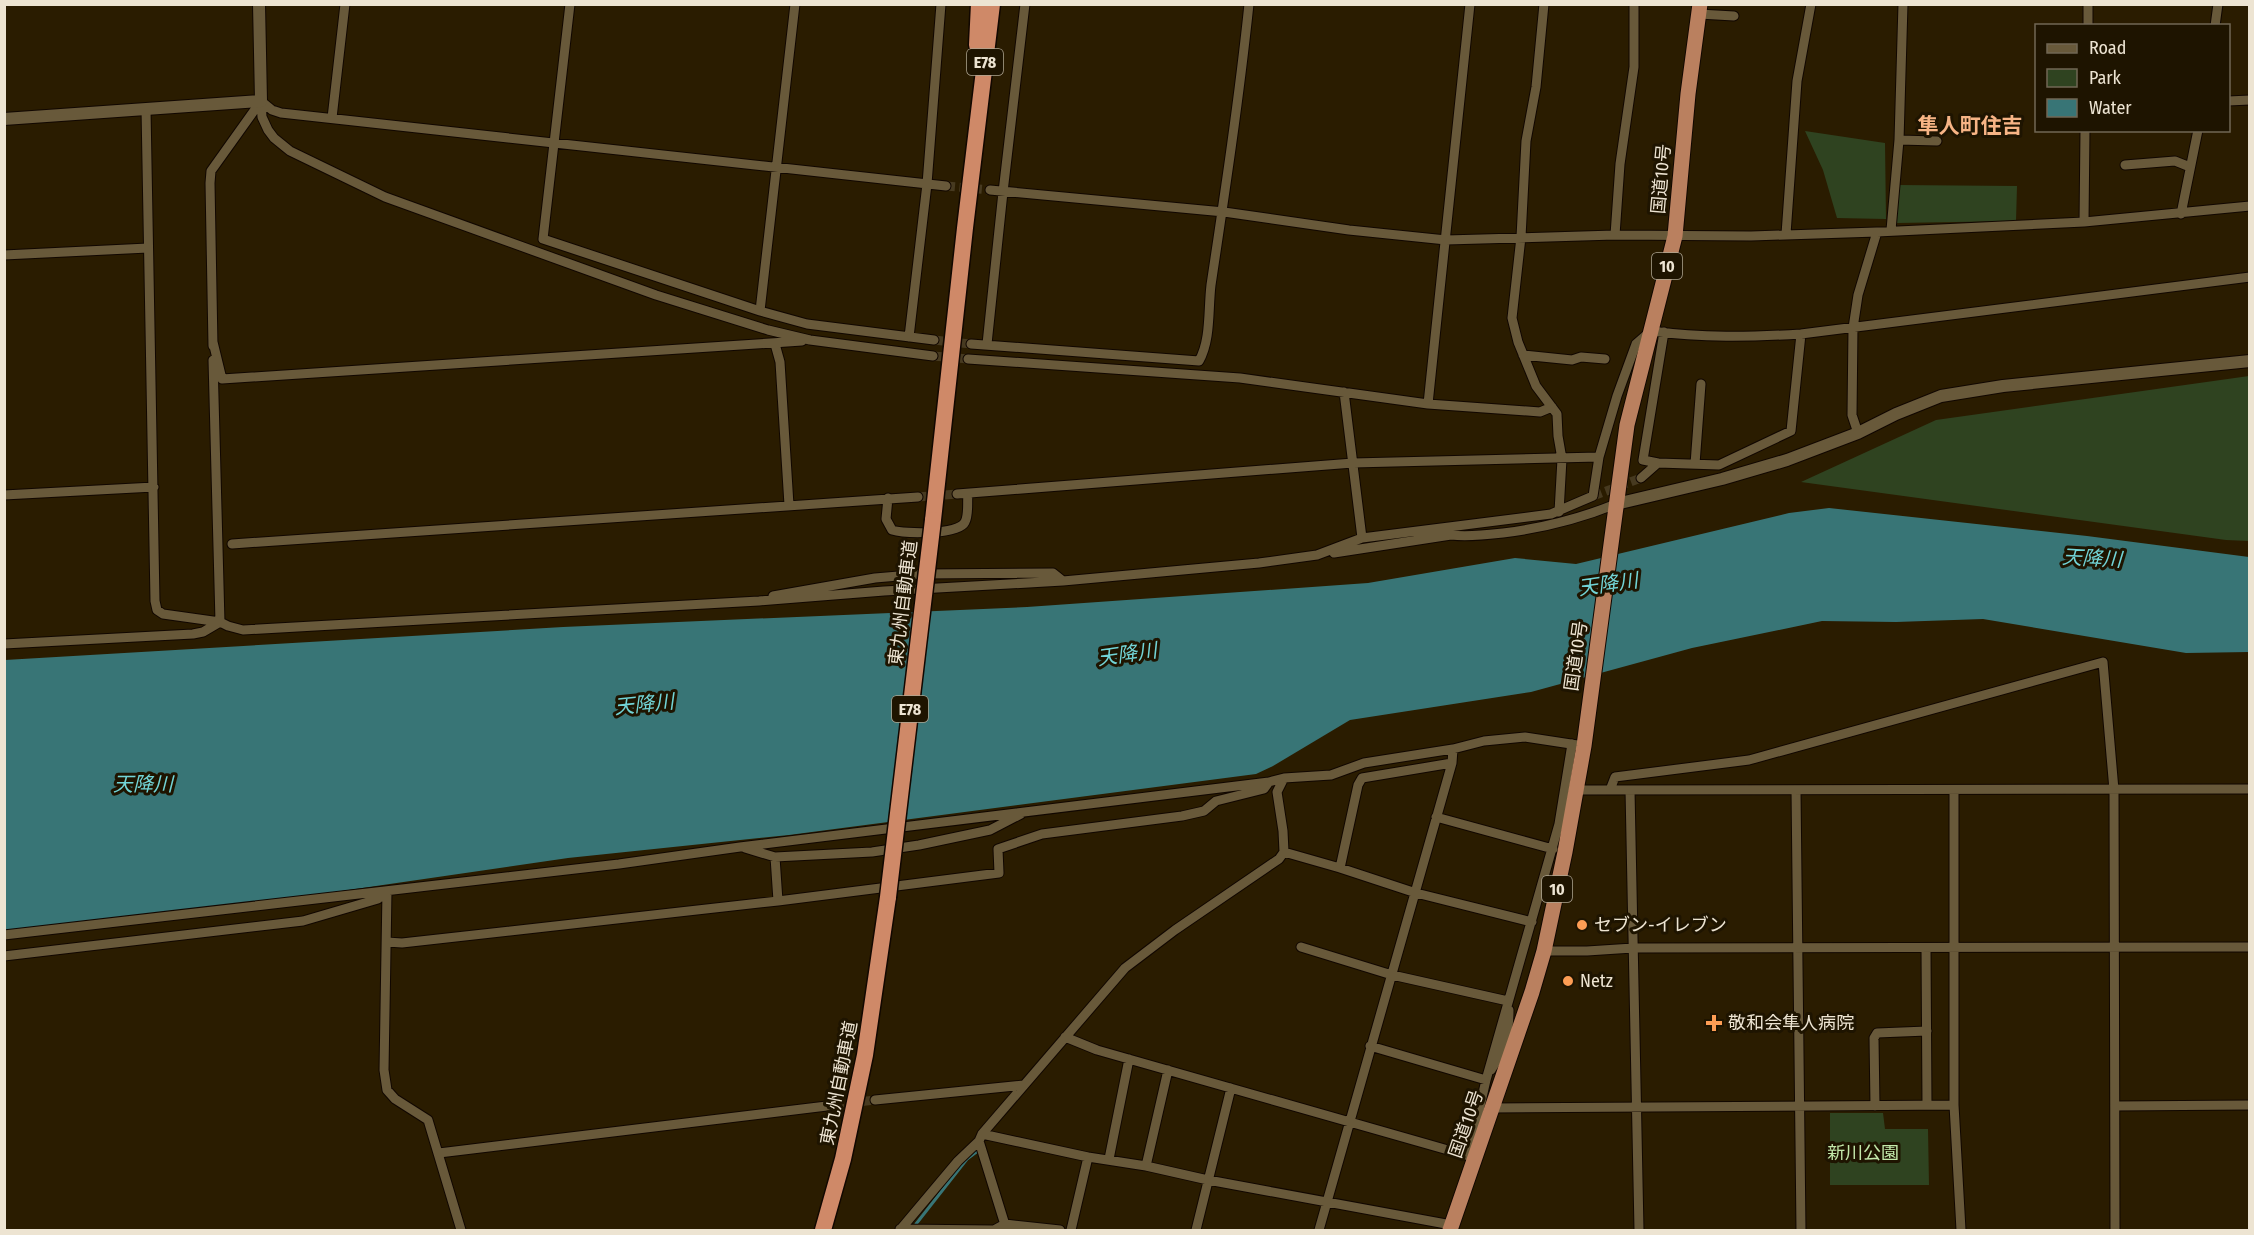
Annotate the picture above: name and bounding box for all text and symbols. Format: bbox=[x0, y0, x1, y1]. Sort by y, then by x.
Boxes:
legend bbox=[2035, 24, 2230, 132]
text: Road bbox=[2089, 37, 2126, 59]
road number: E78 bbox=[967, 49, 1003, 75]
text: Park bbox=[2089, 67, 2122, 89]
text: Water bbox=[2089, 97, 2132, 119]
district label: 隼人町住吉 bbox=[1918, 113, 2023, 139]
street label: 国道10号 bbox=[1647, 143, 1675, 215]
road number: 10 bbox=[1652, 253, 1682, 279]
street label: 東九州自動車道 bbox=[884, 539, 922, 667]
water label: 天降川 bbox=[2061, 544, 2125, 572]
water label: 天降川 bbox=[1577, 568, 1641, 600]
street label: 国道10号 bbox=[1560, 620, 1592, 692]
water label: 天降川 bbox=[1096, 638, 1160, 670]
water label: 天降川 bbox=[613, 689, 677, 719]
road number: E78 bbox=[892, 696, 928, 722]
water label: 天降川 bbox=[113, 772, 175, 796]
road number: 10 bbox=[1542, 876, 1572, 902]
place label: セブン-イレブン bbox=[1594, 914, 1727, 936]
marker: セブン-イレブン bbox=[1575, 918, 1589, 932]
place label: Netz bbox=[1580, 970, 1613, 992]
marker: Netz bbox=[1561, 974, 1575, 988]
place label: 敬和会隼人病院 bbox=[1728, 1012, 1854, 1034]
marker: 敬和会隼人病院 bbox=[1705, 1014, 1723, 1032]
street label: 東九州自動車道 bbox=[816, 1019, 862, 1147]
street label: 国道10号 bbox=[1444, 1087, 1488, 1161]
park label: 新川公園 bbox=[1827, 1142, 1899, 1164]

